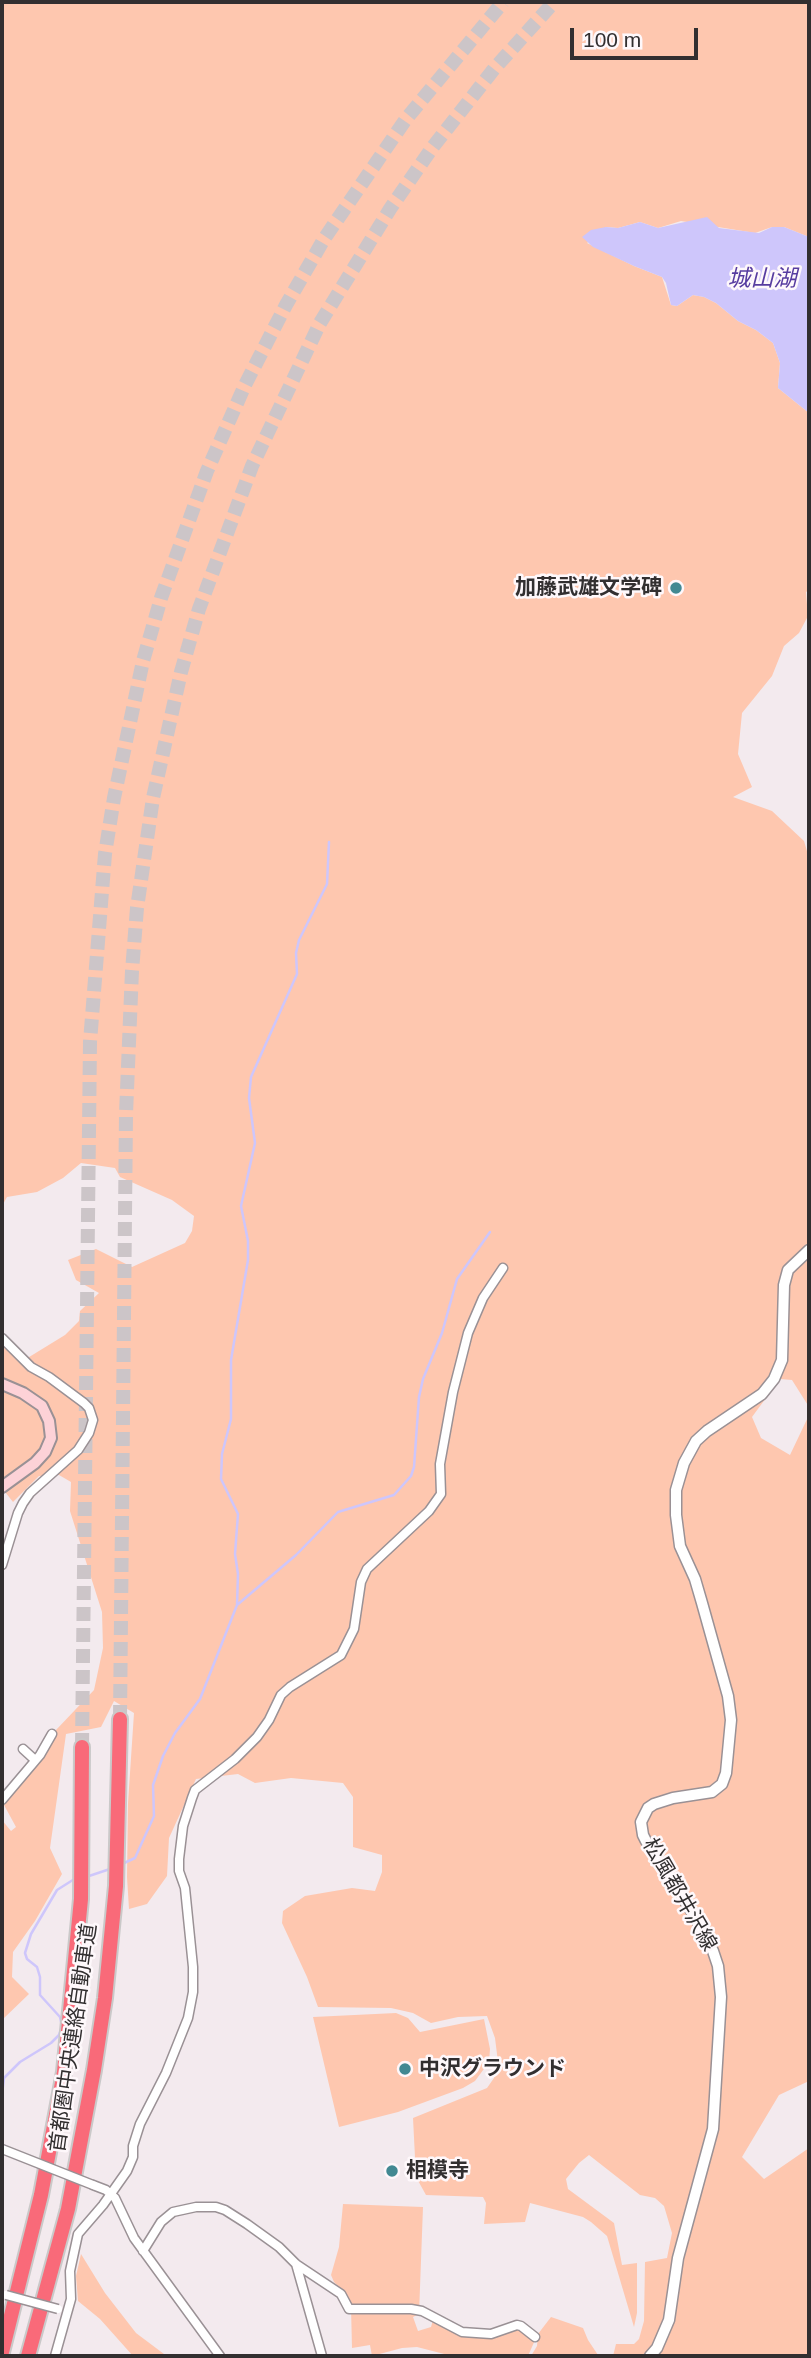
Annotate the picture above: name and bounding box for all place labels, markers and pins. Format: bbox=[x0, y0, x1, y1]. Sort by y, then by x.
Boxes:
place label: 加藤武雄文学碑 bbox=[515, 575, 662, 601]
marker: 加藤武雄文学碑 bbox=[668, 580, 684, 596]
place label: 中沢グラウンド bbox=[419, 2056, 566, 2082]
marker: 中沢グラウンド bbox=[397, 2061, 413, 2077]
place label: 相模寺 bbox=[406, 2158, 469, 2184]
marker: 相模寺 bbox=[384, 2163, 400, 2179]

